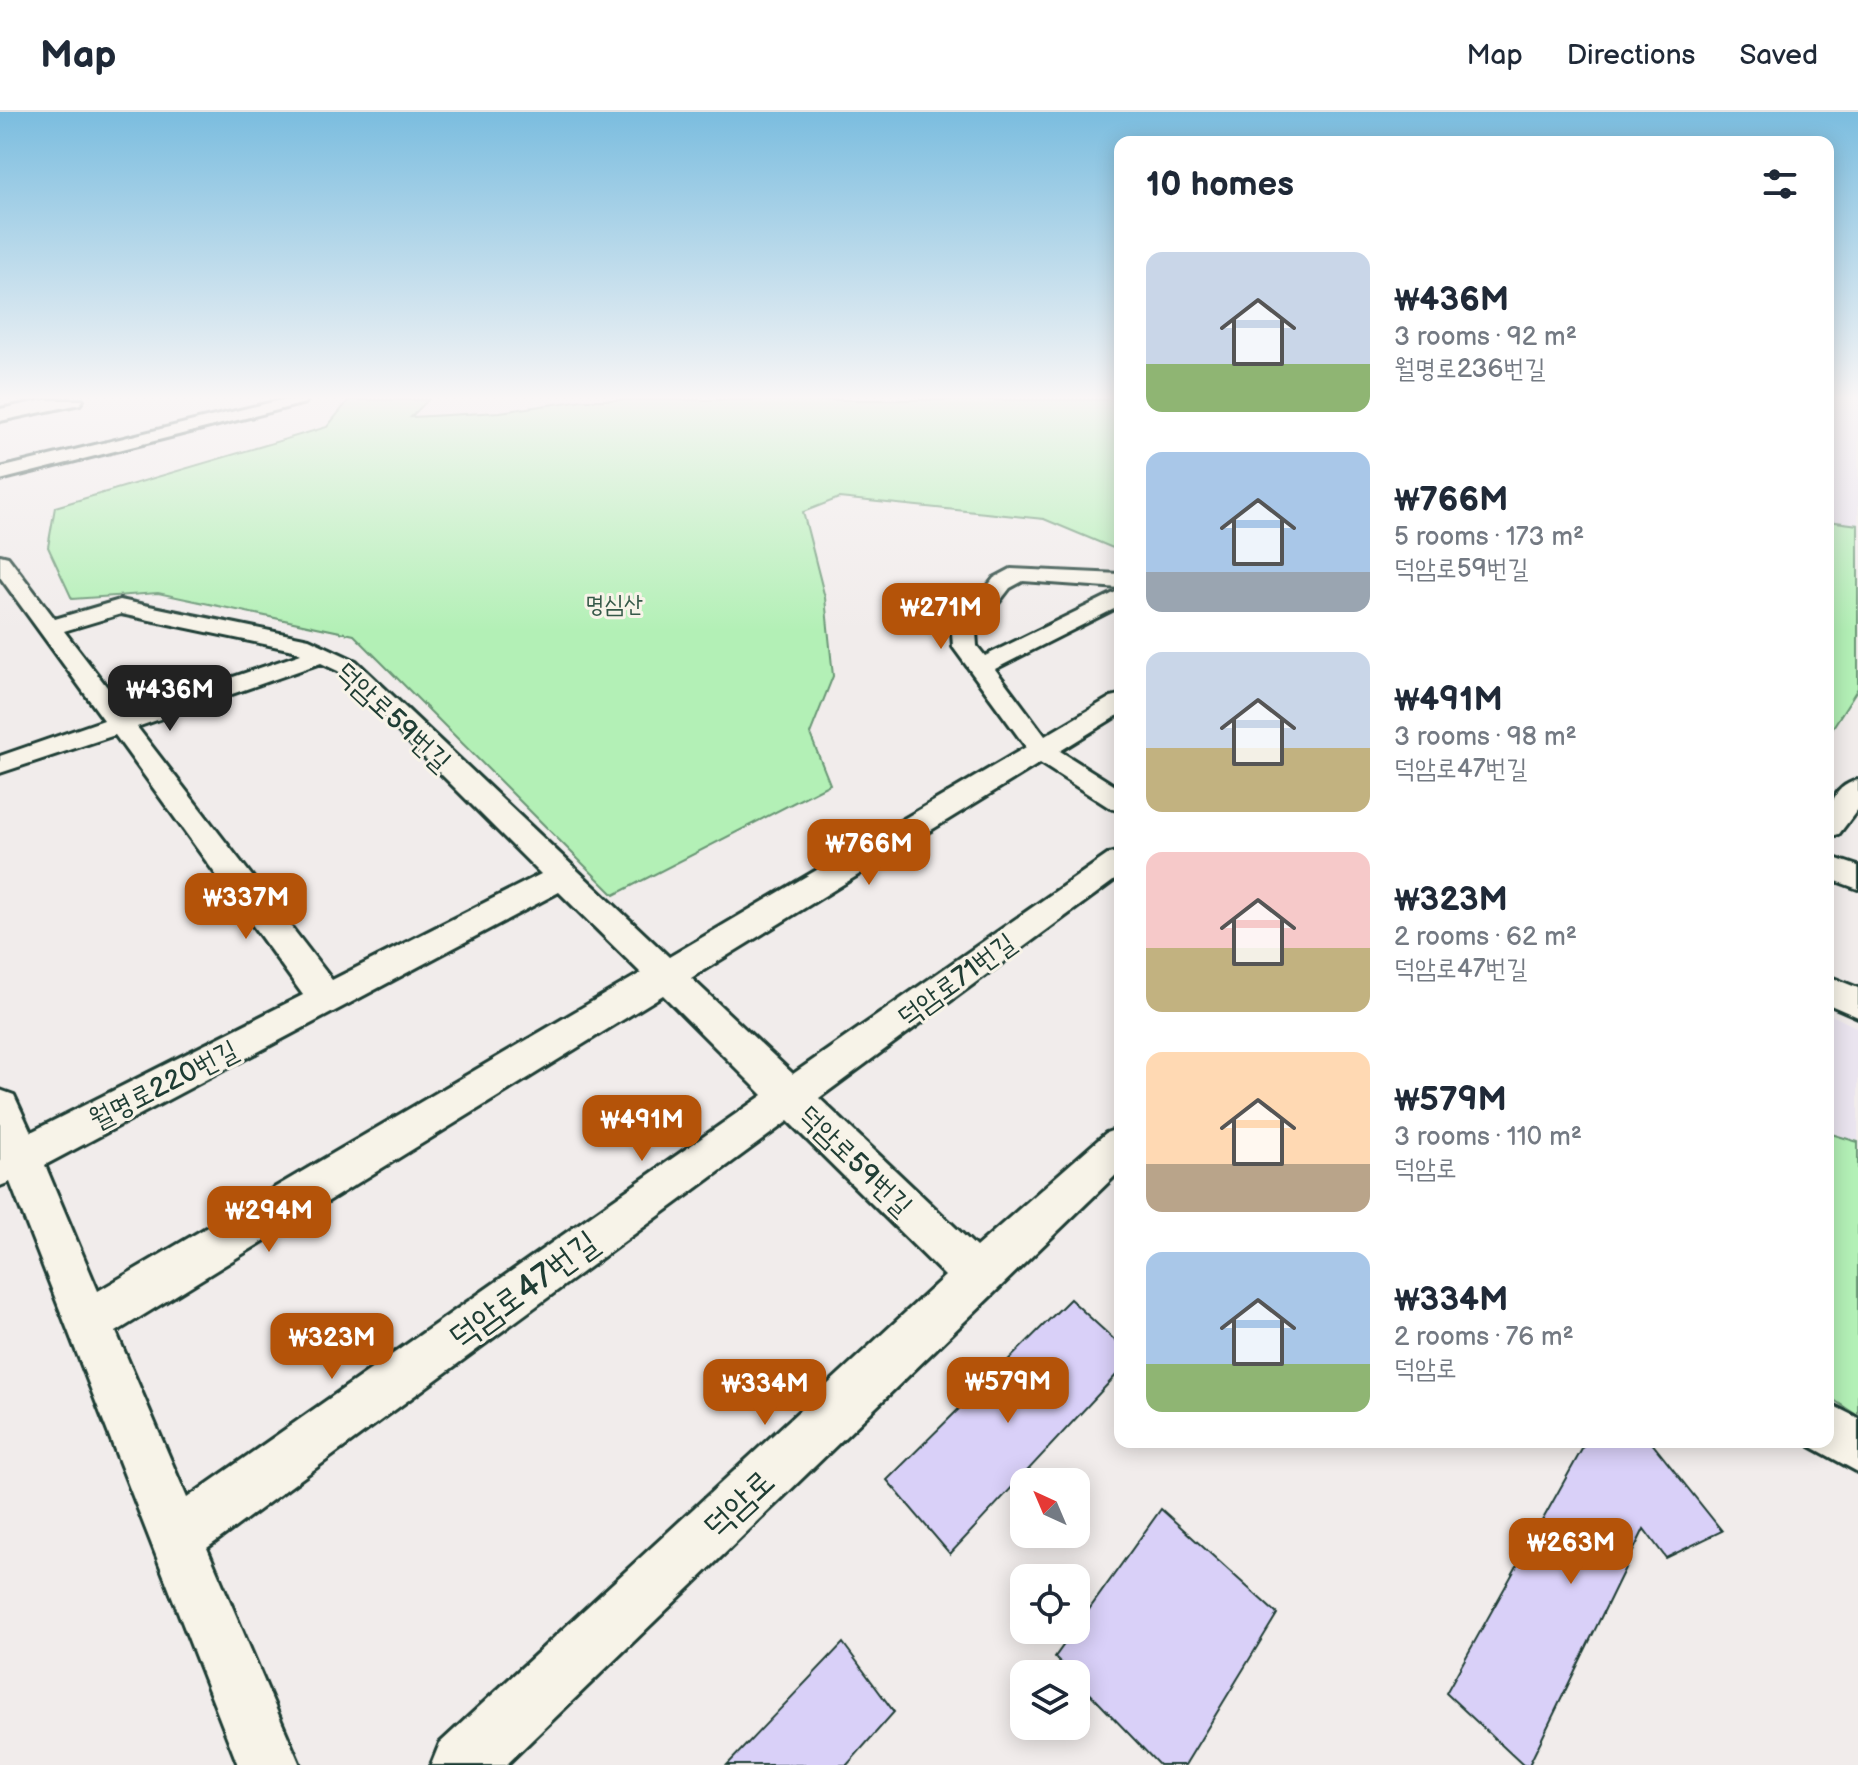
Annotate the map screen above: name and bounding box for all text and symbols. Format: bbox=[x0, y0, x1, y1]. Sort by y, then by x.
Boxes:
text: Map bbox=[40, 33, 116, 78]
text: Map bbox=[1466, 39, 1523, 72]
text: Directions bbox=[1567, 39, 1695, 72]
text: Saved bbox=[1739, 39, 1818, 72]
icon: filters bbox=[1758, 162, 1802, 206]
text: 10 homes bbox=[1146, 164, 1294, 205]
text: ₩436M bbox=[1394, 279, 1509, 320]
icon: home bbox=[1210, 284, 1306, 380]
text: 3 rooms · 92 m² bbox=[1394, 322, 1577, 353]
text: 월명로236번길 bbox=[1394, 354, 1545, 385]
text: ₩766M bbox=[1394, 479, 1508, 520]
icon: home bbox=[1210, 484, 1306, 580]
text: 5 rooms · 173 m² bbox=[1394, 522, 1584, 553]
text: 덕암로59번길 bbox=[1394, 554, 1529, 585]
pin: ₩271M bbox=[885, 583, 997, 651]
park label: 명심산 bbox=[585, 590, 643, 619]
text: ₩271M bbox=[900, 593, 982, 624]
street label: 덕암로59번길 bbox=[329, 656, 457, 779]
pin: ₩436M bbox=[114, 665, 226, 733]
text: ₩436M bbox=[126, 675, 214, 706]
text: ₩491M bbox=[1394, 679, 1503, 720]
icon: home bbox=[1210, 684, 1306, 780]
text: 3 rooms · 98 m² bbox=[1394, 722, 1577, 753]
text: 덕암로47번길 bbox=[1394, 754, 1527, 785]
pin: ₩766M bbox=[813, 819, 925, 887]
text: ₩766M bbox=[825, 829, 913, 860]
pin: ₩337M bbox=[190, 873, 302, 941]
text: ₩323M bbox=[1394, 879, 1508, 920]
text: ₩337M bbox=[203, 883, 289, 914]
icon: home bbox=[1210, 884, 1306, 980]
text: 2 rooms · 62 m² bbox=[1394, 922, 1577, 953]
street label: 덕암로71번길 bbox=[892, 927, 1022, 1034]
text: 덕암로47번길 bbox=[1394, 954, 1527, 985]
street label: 월명로220번길 bbox=[84, 1034, 243, 1137]
text: ₩579M bbox=[1394, 1079, 1507, 1120]
icon: home bbox=[1210, 1084, 1306, 1180]
pin: ₩491M bbox=[586, 1095, 698, 1163]
street label: 덕암로59번길 bbox=[791, 1099, 919, 1223]
text: ₩491M bbox=[600, 1105, 684, 1136]
text: 3 rooms · 110 m² bbox=[1394, 1122, 1582, 1153]
text: 덕암로 bbox=[1394, 1154, 1457, 1185]
pin: ₩294M bbox=[213, 1186, 325, 1254]
text: ₩294M bbox=[225, 1196, 313, 1227]
street label: 덕암로47번길 bbox=[441, 1222, 606, 1358]
text: ₩334M bbox=[1394, 1279, 1508, 1320]
icon: home bbox=[1210, 1284, 1306, 1380]
pin: ₩323M bbox=[276, 1313, 388, 1381]
text: 2 rooms · 76 m² bbox=[1394, 1322, 1574, 1353]
text: ₩323M bbox=[288, 1323, 376, 1354]
text: 덕암로 bbox=[1394, 1354, 1457, 1385]
pin: ₩579M bbox=[952, 1357, 1064, 1425]
pin: ₩334M bbox=[709, 1359, 821, 1427]
text: ₩579M bbox=[965, 1367, 1051, 1398]
text: ₩334M bbox=[721, 1369, 809, 1400]
street label: 덕암로 bbox=[695, 1461, 783, 1547]
north arrow bbox=[1010, 1468, 1090, 1548]
map controls bbox=[1010, 1468, 1090, 1740]
pin: ₩263M bbox=[1515, 1518, 1627, 1586]
text: ₩263M bbox=[1527, 1528, 1615, 1559]
button: locate bbox=[1010, 1564, 1090, 1644]
button: layers bbox=[1010, 1660, 1090, 1740]

